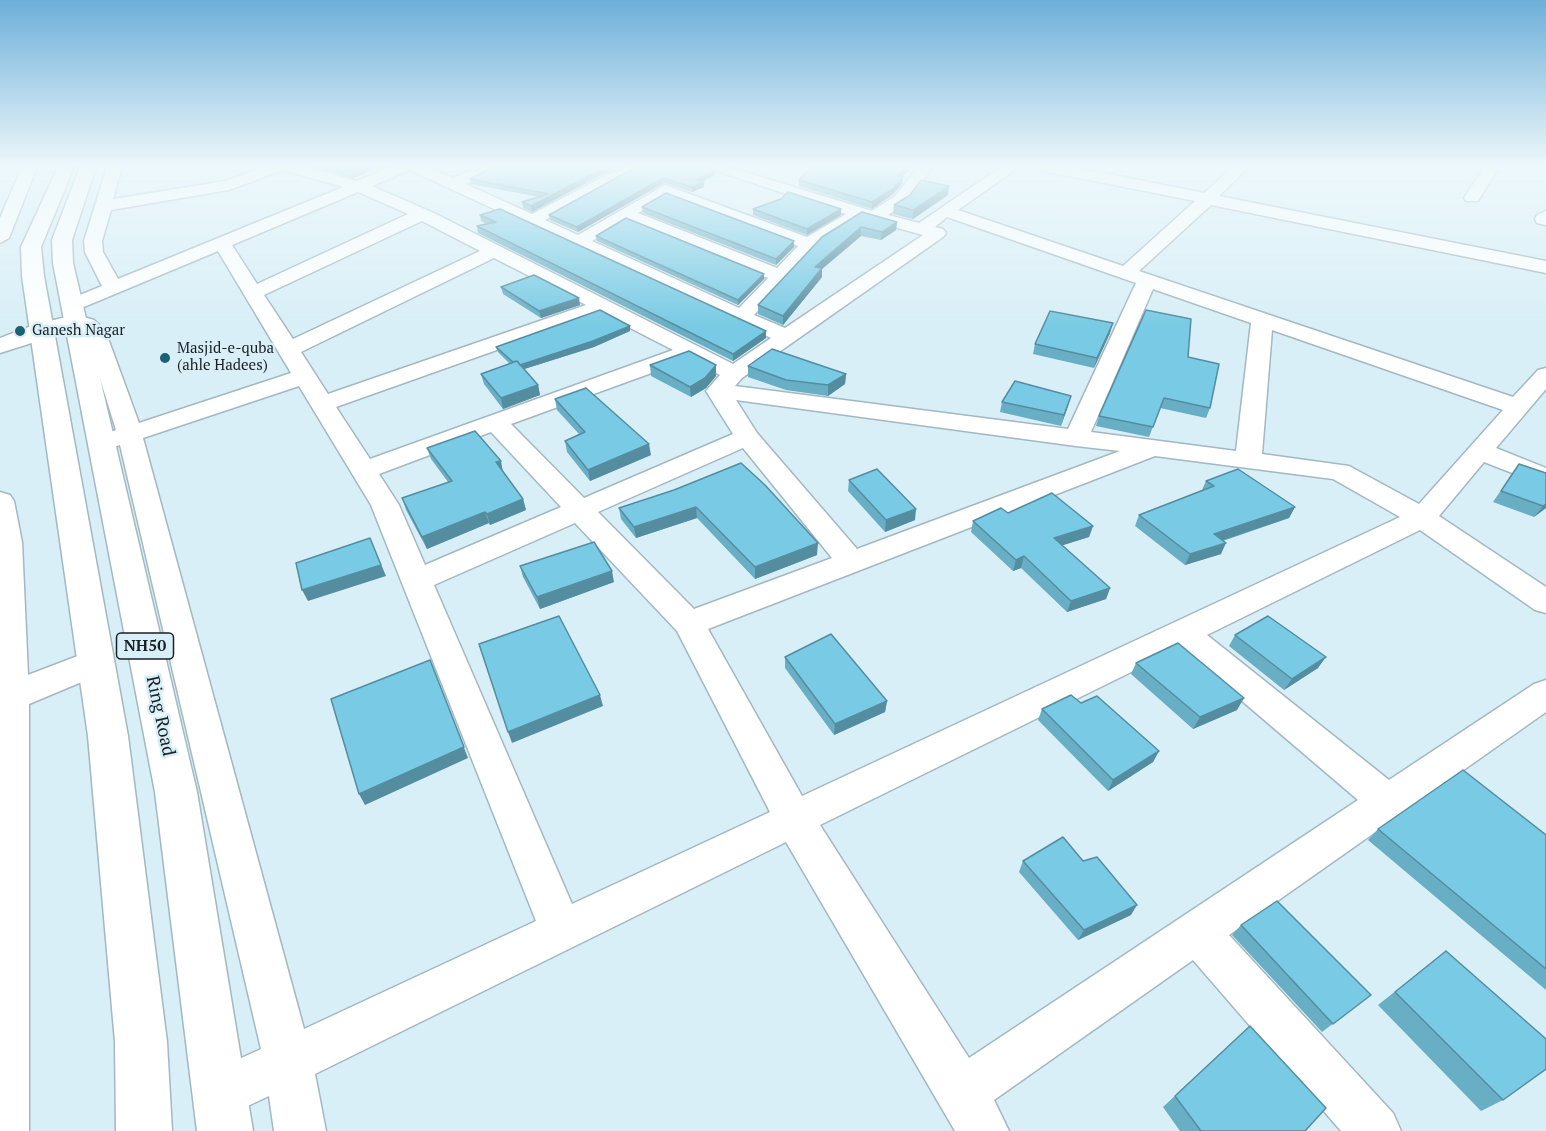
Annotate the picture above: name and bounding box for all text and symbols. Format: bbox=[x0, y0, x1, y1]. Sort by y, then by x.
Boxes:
place label: Ganesh Nagar bbox=[32, 322, 125, 340]
marker: Ganesh Nagar bbox=[13, 324, 27, 338]
place label: Masjid-e-quba (ahle Hadees) bbox=[177, 340, 274, 375]
marker: Masjid-e-quba (ahle Hadees) bbox=[158, 351, 172, 365]
road number: NH50 bbox=[116, 633, 174, 659]
street label: Ring Road bbox=[141, 674, 179, 758]

